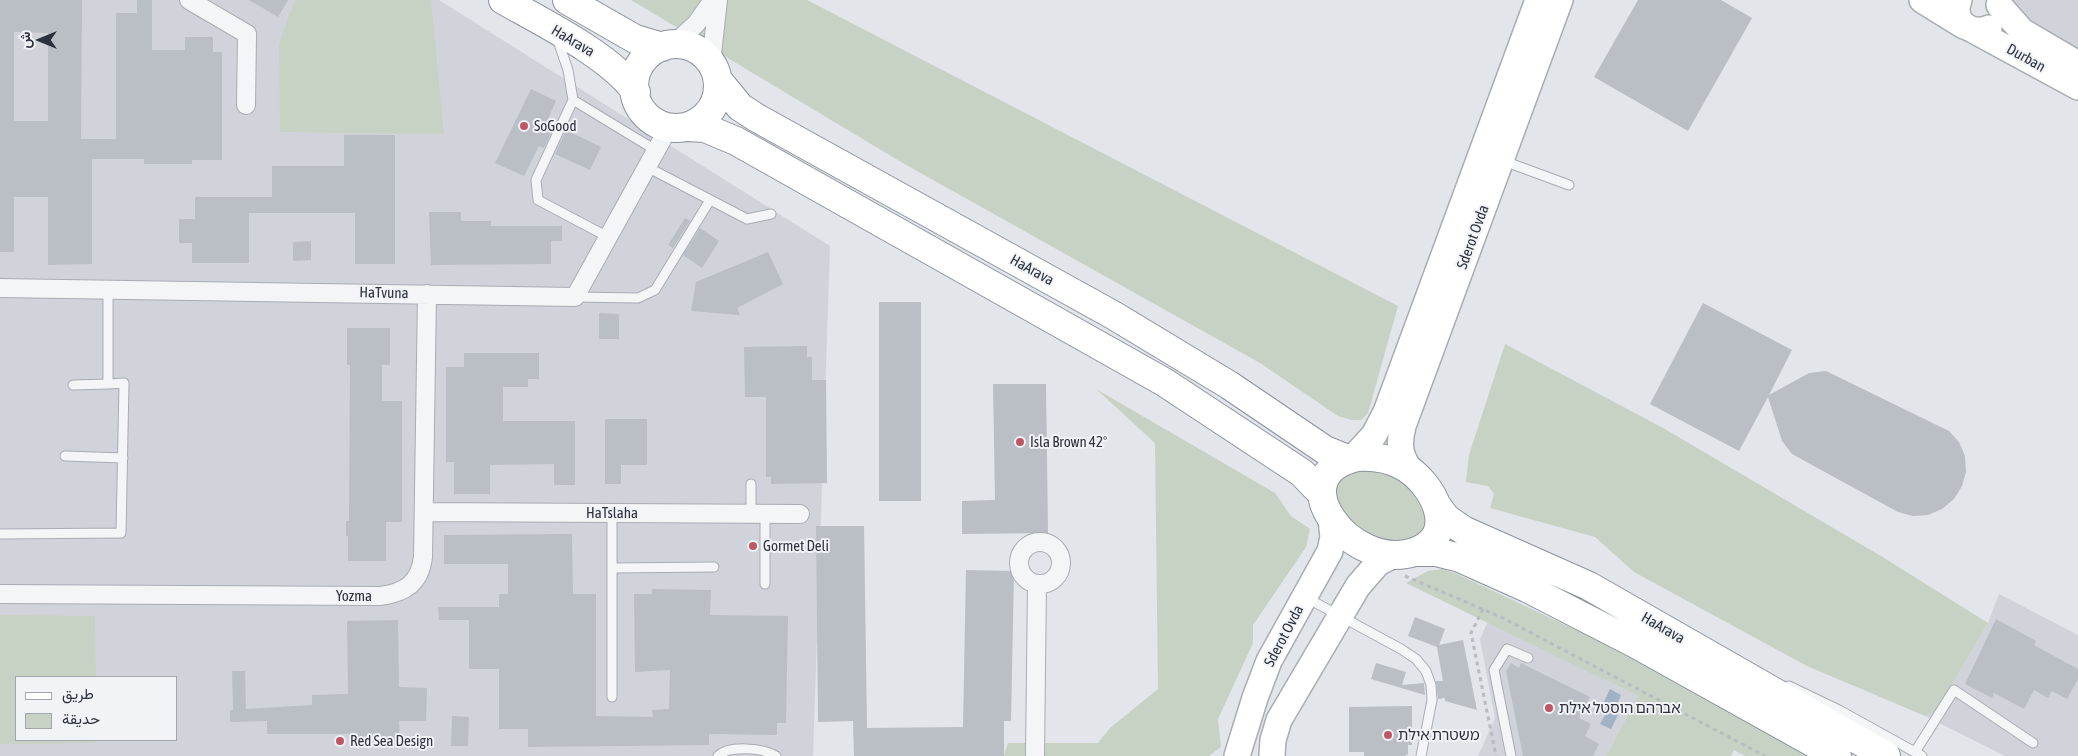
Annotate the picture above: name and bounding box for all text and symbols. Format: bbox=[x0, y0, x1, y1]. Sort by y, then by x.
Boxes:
north arrow bbox=[15, 15, 65, 65]
street label: HaArava bbox=[548, 21, 598, 61]
text: ش bbox=[17, 32, 33, 48]
street label: Durban bbox=[2004, 40, 2048, 76]
place label: SoGood bbox=[534, 117, 577, 135]
marker: SoGood bbox=[518, 120, 530, 132]
street label: Sderot Ovda bbox=[1453, 202, 1493, 272]
street label: HaArava bbox=[1007, 251, 1057, 289]
street label: HaTvuna bbox=[359, 284, 409, 302]
place label: Isla Brown 42° bbox=[1030, 433, 1107, 451]
marker: Isla Brown 42° bbox=[1014, 436, 1026, 448]
street label: HaTslaha bbox=[586, 504, 638, 522]
place label: Gormet Deli bbox=[763, 537, 829, 555]
marker: Gormet Deli bbox=[747, 540, 759, 552]
street label: Yozma bbox=[336, 587, 372, 605]
street label: Sderot Ovda bbox=[1260, 602, 1308, 670]
street label: HaArava bbox=[1638, 608, 1688, 648]
legend bbox=[15, 676, 178, 741]
text: طريق bbox=[62, 685, 94, 702]
place label: אברהם הוסטל אילת bbox=[1559, 699, 1681, 717]
marker: אברהם הוסטל אילת bbox=[1543, 702, 1555, 714]
text: حديقة bbox=[62, 710, 100, 727]
place label: משטרת אילת bbox=[1398, 726, 1480, 744]
marker: משטרת אילת bbox=[1382, 729, 1394, 741]
place label: Red Sea Design bbox=[350, 732, 433, 750]
marker: Red Sea Design bbox=[334, 735, 346, 747]

